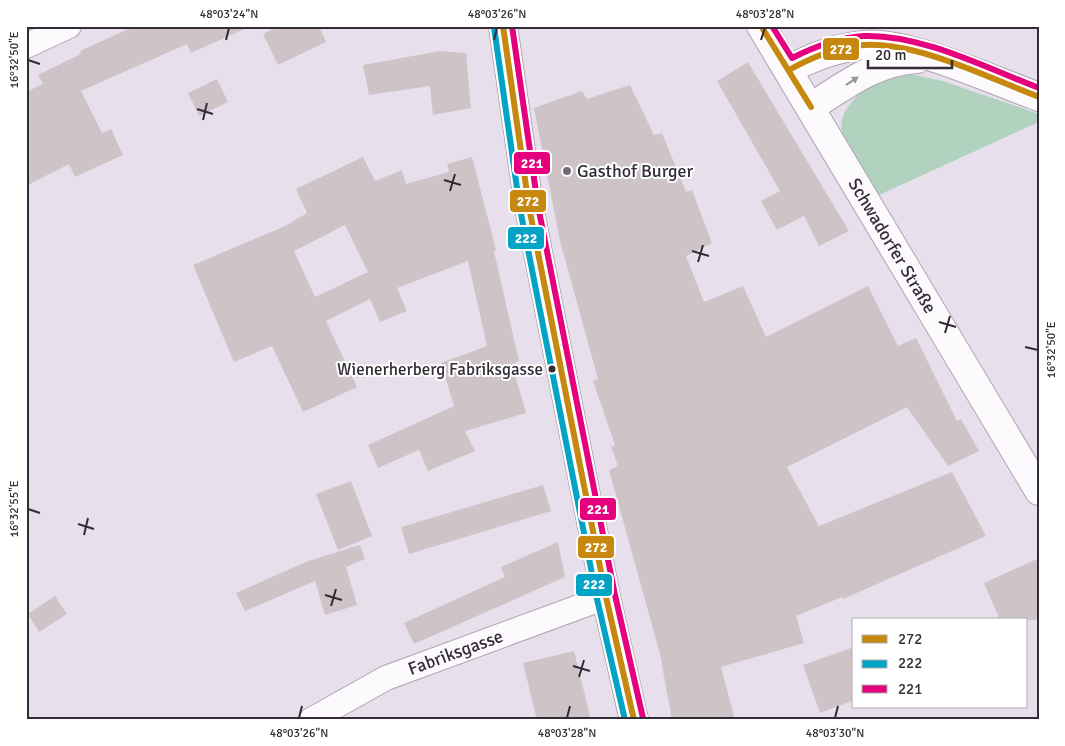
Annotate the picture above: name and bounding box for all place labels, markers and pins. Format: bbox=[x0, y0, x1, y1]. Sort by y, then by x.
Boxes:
place label: Gasthof Burger bbox=[577, 160, 694, 182]
marker: Gasthof Burger bbox=[561, 165, 573, 177]
place label: Wienerherberg Fabriksgasse bbox=[337, 359, 543, 380]
marker: Wienerherberg Fabriksgasse bbox=[547, 364, 557, 374]

